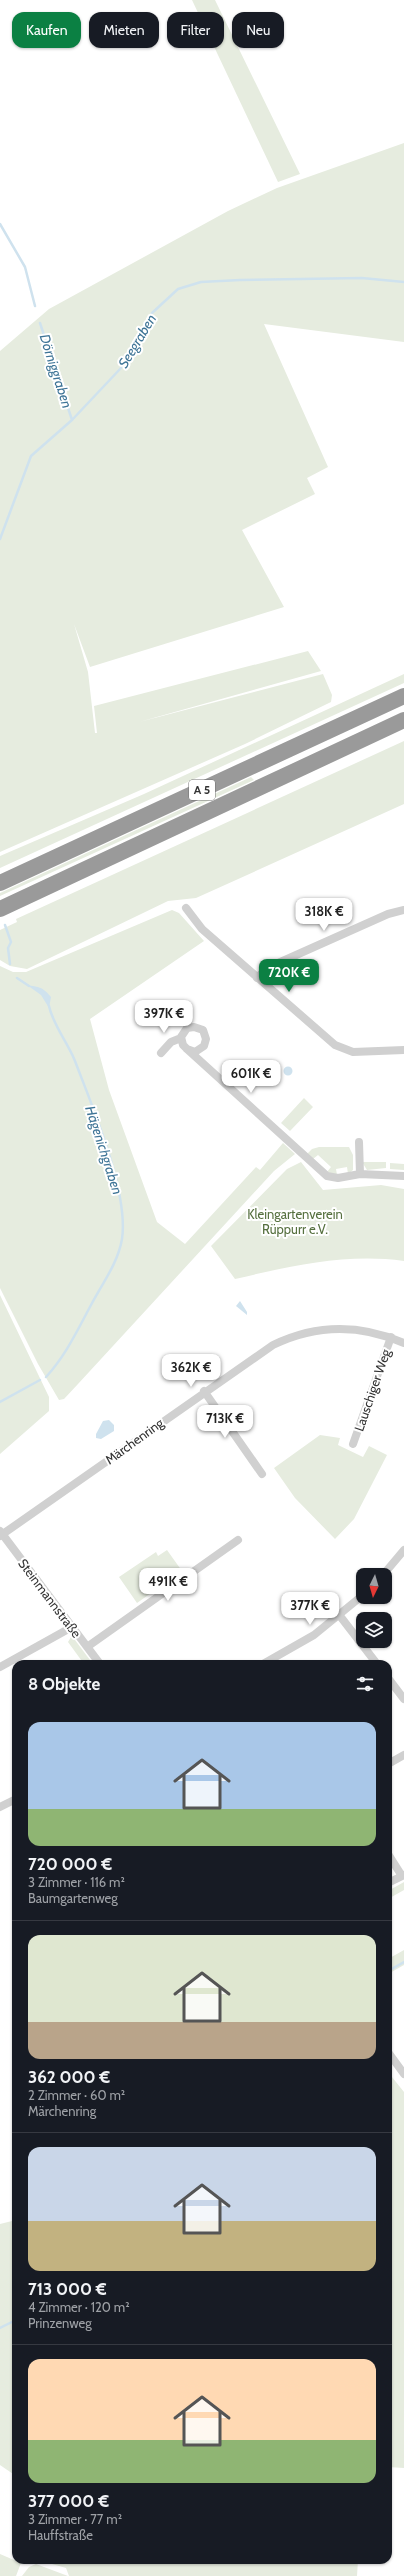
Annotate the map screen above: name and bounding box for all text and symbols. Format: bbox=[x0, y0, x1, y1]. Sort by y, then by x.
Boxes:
chip: Kaufen bbox=[12, 12, 81, 48]
chip: Mieten bbox=[89, 12, 159, 48]
chip: Filter bbox=[167, 12, 224, 48]
chip: Neu bbox=[232, 12, 284, 48]
water label: Seegraben bbox=[114, 311, 160, 371]
water label: Dörniggraben bbox=[36, 332, 76, 410]
road number: A 5 bbox=[189, 780, 215, 800]
pin: 318K € bbox=[291, 898, 357, 932]
text: 318K € bbox=[304, 903, 344, 919]
pin: 720K € bbox=[256, 959, 322, 993]
text: 720K € bbox=[268, 964, 310, 980]
pin: 397K € bbox=[131, 1000, 197, 1034]
text: 397K € bbox=[144, 1005, 184, 1021]
pin: 601K € bbox=[218, 1060, 284, 1094]
text: 601K € bbox=[231, 1065, 271, 1081]
water label: Hägenichgraben bbox=[81, 1103, 127, 1197]
park label: Kleingartenverein Rüppurr e.V. bbox=[247, 1206, 343, 1237]
street label: Lauschiger Weg bbox=[350, 1346, 394, 1433]
pin: 362K € bbox=[158, 1354, 224, 1388]
text: 362K € bbox=[171, 1359, 211, 1375]
pin: 713K € bbox=[192, 1405, 258, 1439]
text: 713K € bbox=[206, 1410, 244, 1426]
street label: Märchenring bbox=[102, 1414, 167, 1467]
street label: Steinmannstraße bbox=[15, 1555, 85, 1641]
pin: 491K € bbox=[135, 1568, 201, 1602]
north arrow bbox=[356, 1568, 392, 1604]
map controls bbox=[356, 1568, 392, 1648]
text: 491K € bbox=[148, 1573, 188, 1589]
pin: 377K € bbox=[277, 1592, 343, 1626]
text: 377K € bbox=[290, 1597, 330, 1613]
button: layers bbox=[356, 1612, 392, 1648]
icon: filters bbox=[354, 1673, 376, 1695]
text: 8 Objekte bbox=[28, 1674, 100, 1694]
icon: home bbox=[166, 1748, 238, 1820]
text: 720 000 € bbox=[28, 1854, 112, 1874]
text: 3 Zimmer · 116 m² bbox=[28, 1874, 125, 1890]
text: Baumgartenweg bbox=[28, 1890, 118, 1906]
icon: home bbox=[166, 1961, 238, 2033]
text: 362 000 € bbox=[28, 2067, 110, 2087]
text: 2 Zimmer · 60 m² bbox=[28, 2087, 125, 2103]
text: Märchenring bbox=[28, 2103, 96, 2119]
icon: home bbox=[166, 2173, 238, 2245]
text: 713 000 € bbox=[28, 2279, 107, 2299]
text: 4 Zimmer · 120 m² bbox=[28, 2299, 130, 2315]
text: Prinzenweg bbox=[28, 2315, 92, 2331]
icon: home bbox=[166, 2385, 238, 2457]
text: 377 000 € bbox=[28, 2491, 109, 2511]
text: 3 Zimmer · 77 m² bbox=[28, 2511, 122, 2527]
text: Hauffstraße bbox=[28, 2527, 93, 2543]

